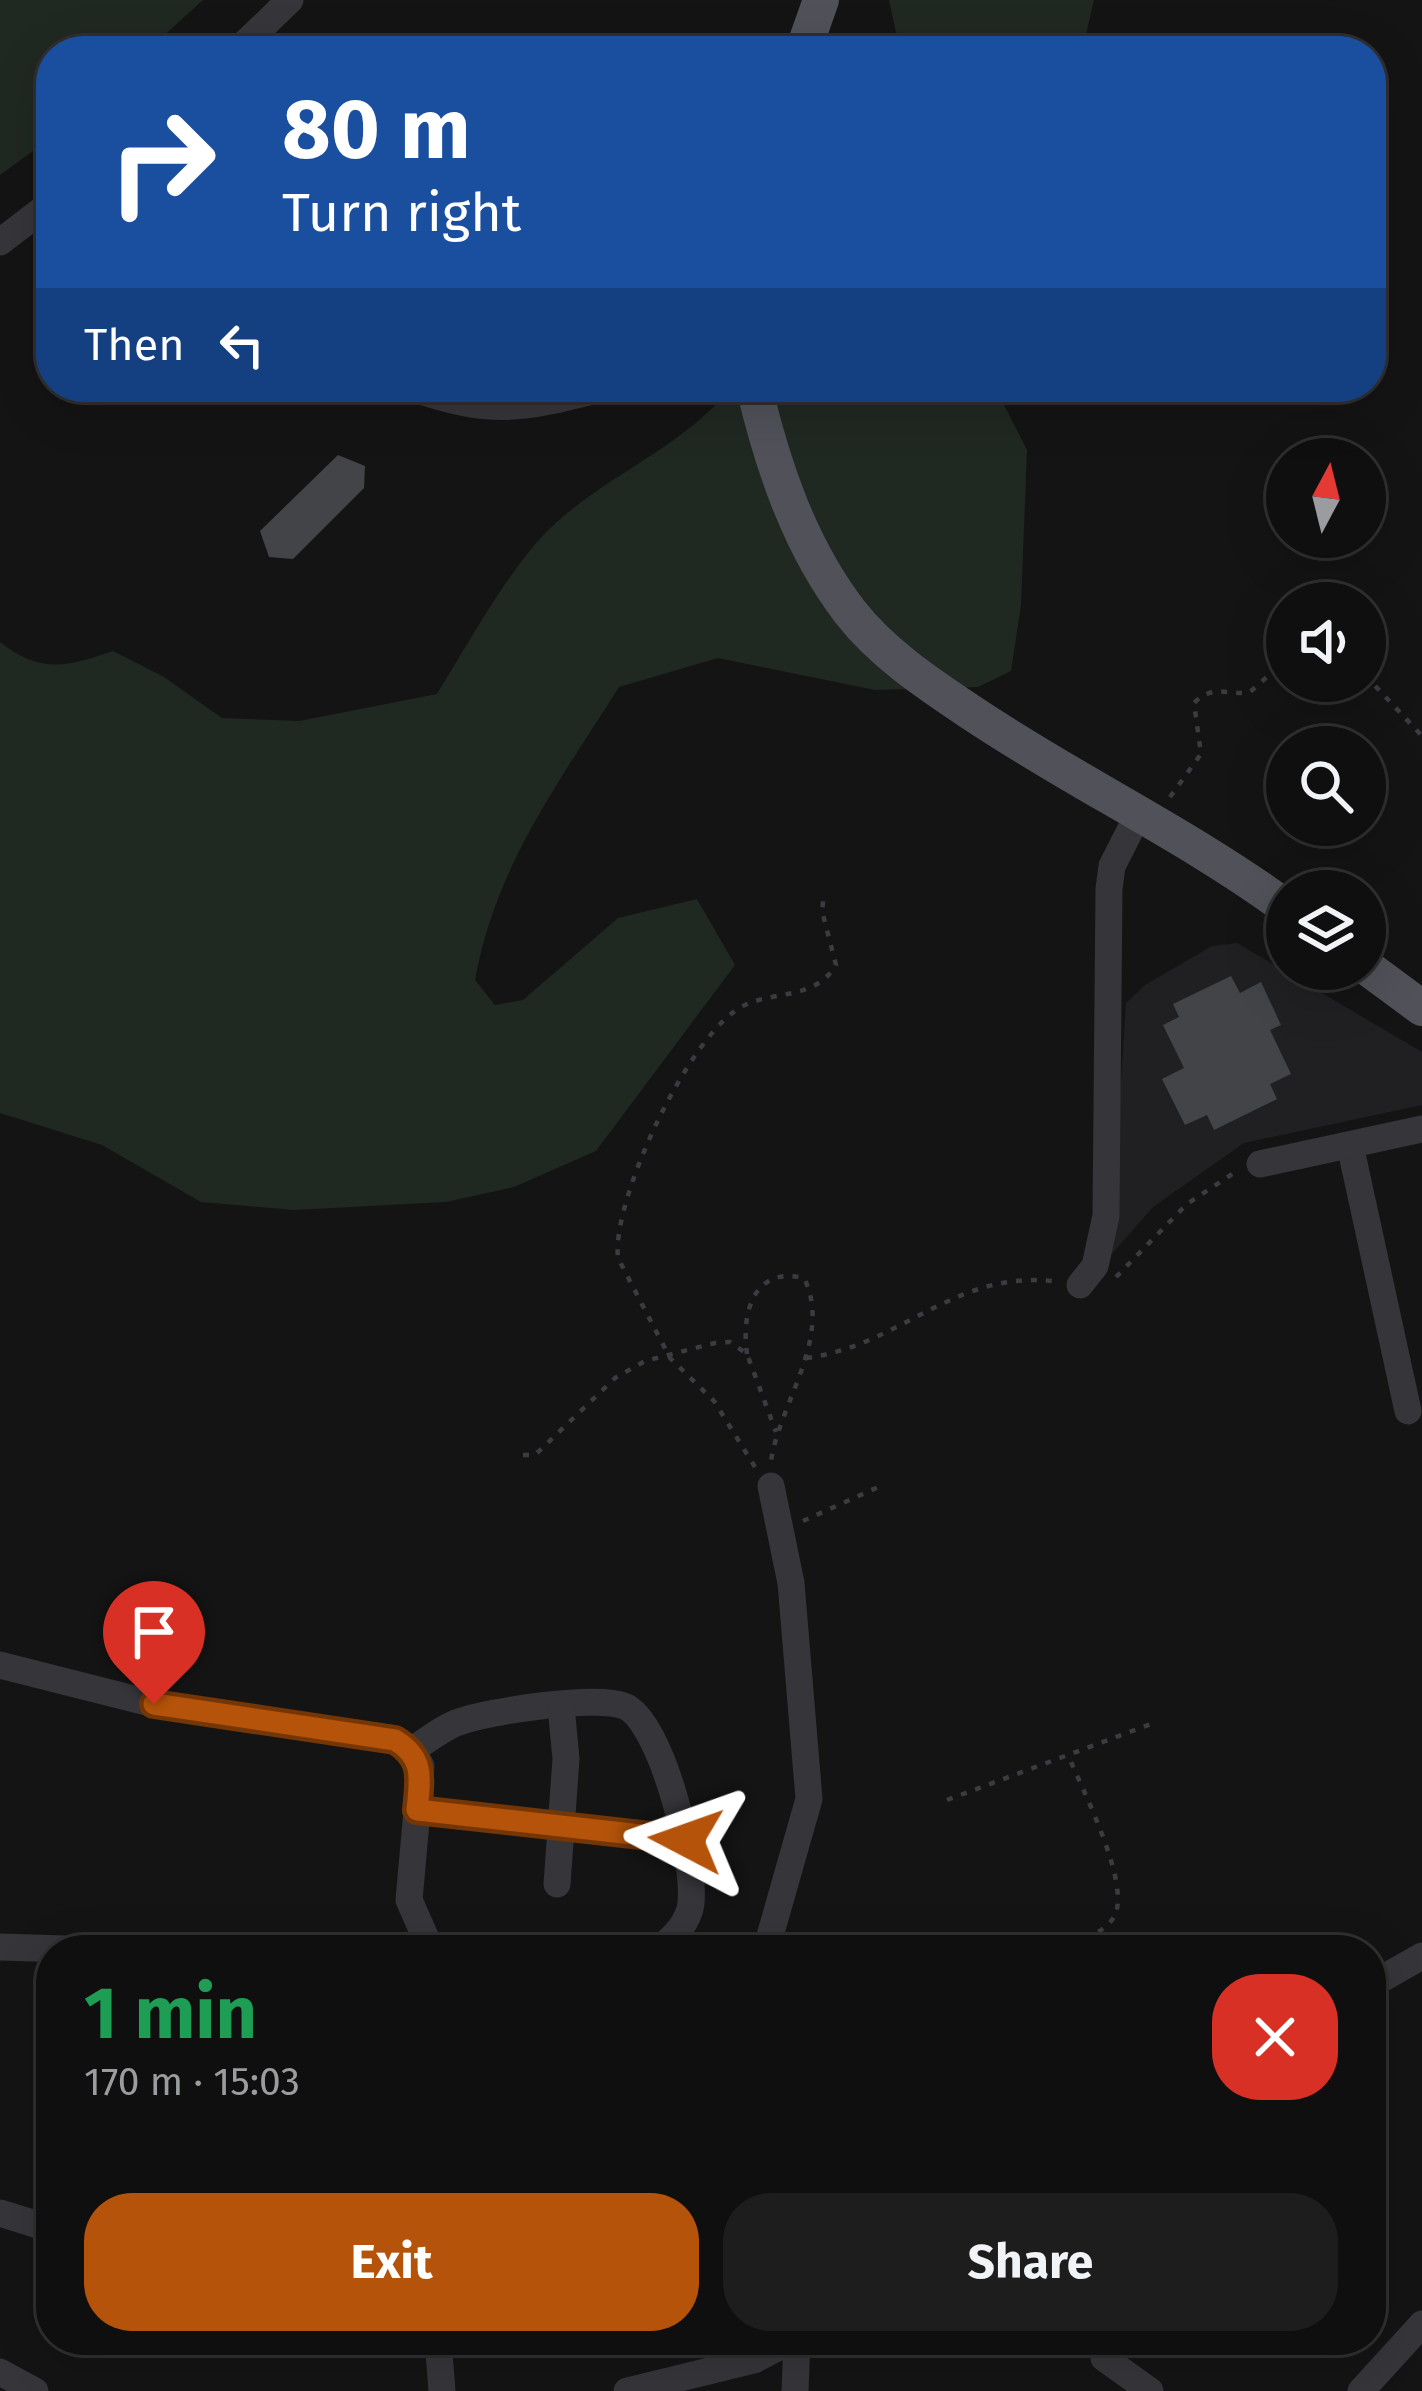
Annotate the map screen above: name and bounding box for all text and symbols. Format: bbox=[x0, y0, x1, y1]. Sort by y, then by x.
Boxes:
text: 80 m bbox=[282, 79, 471, 180]
icon: right bbox=[84, 84, 240, 240]
text: Turn right bbox=[282, 181, 521, 245]
icon: left bbox=[209, 312, 275, 378]
text: Then bbox=[84, 318, 185, 372]
north arrow bbox=[1266, 438, 1386, 558]
map controls bbox=[1266, 438, 1386, 990]
button: sound bbox=[1266, 582, 1386, 702]
button: search bbox=[1266, 726, 1386, 846]
button: layers bbox=[1266, 870, 1386, 990]
pin bbox=[103, 1581, 205, 1704]
icon: arrive bbox=[121, 1599, 187, 1665]
position arrow bbox=[623, 1777, 749, 1903]
text: 1 min bbox=[84, 1971, 257, 2057]
button: close bbox=[1212, 1974, 1338, 2100]
text: 170 m · 15:03 bbox=[84, 2059, 300, 2105]
button: Exit bbox=[84, 2193, 699, 2331]
button: Share bbox=[723, 2193, 1338, 2331]

